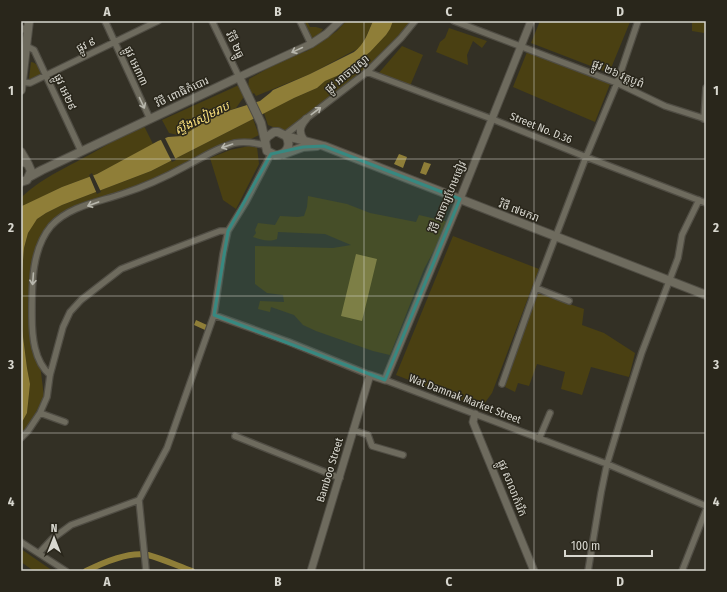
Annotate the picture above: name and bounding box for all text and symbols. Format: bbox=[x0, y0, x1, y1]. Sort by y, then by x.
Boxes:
text: A bbox=[102, 4, 111, 19]
text: B bbox=[274, 4, 282, 19]
text: C bbox=[446, 4, 453, 19]
text: D bbox=[616, 4, 624, 19]
street label: វិថី ២ធ្នូ bbox=[220, 28, 248, 62]
street label: ផ្លូវ ៩ bbox=[74, 35, 99, 58]
street label: ផ្លូវ អេ៣៣ bbox=[118, 44, 151, 89]
one-way arrow bbox=[291, 47, 303, 54]
street label: ផ្លូវ អាចារ្យស្វា bbox=[322, 52, 374, 98]
street label: ផ្លូវ ២៦ វត្តបូព៌ bbox=[589, 56, 647, 94]
street label: ផ្លូវ អេ២៩ bbox=[48, 72, 79, 114]
street label: វិថី ពោធិកំបោរ bbox=[152, 73, 211, 110]
text: 1 bbox=[8, 83, 14, 98]
text: 1 bbox=[713, 83, 719, 98]
one-way arrow bbox=[139, 97, 146, 109]
water label: ស្ទឹងសៀមរាប bbox=[172, 97, 233, 138]
one-way arrow bbox=[310, 107, 321, 115]
street label: Street No. D.36 bbox=[508, 110, 574, 147]
one-way arrow bbox=[221, 143, 234, 150]
street label: វិថី អាចារ្យហែមចៀវ bbox=[425, 158, 469, 236]
street label: វិថី ៧មករា bbox=[496, 196, 542, 225]
one-way arrow bbox=[87, 200, 99, 208]
text: 2 bbox=[7, 220, 14, 235]
text: 2 bbox=[712, 220, 719, 235]
one-way arrow bbox=[30, 272, 37, 285]
text: 3 bbox=[7, 357, 14, 372]
text: 3 bbox=[712, 357, 719, 372]
street label: Wat Damnak Market Street bbox=[407, 372, 523, 427]
street label: Bamboo Street bbox=[314, 436, 346, 504]
street label: ផ្លូវ សាលាកំរើក bbox=[492, 457, 530, 520]
text: 4 bbox=[8, 494, 15, 509]
text: 4 bbox=[713, 494, 720, 509]
north arrow bbox=[34, 518, 74, 558]
text: N bbox=[51, 522, 57, 535]
scale bar bbox=[565, 532, 652, 558]
text: 100 m bbox=[571, 539, 600, 553]
text: A bbox=[102, 574, 111, 589]
text: B bbox=[274, 574, 282, 589]
text: C bbox=[446, 574, 453, 589]
text: D bbox=[616, 574, 624, 589]

